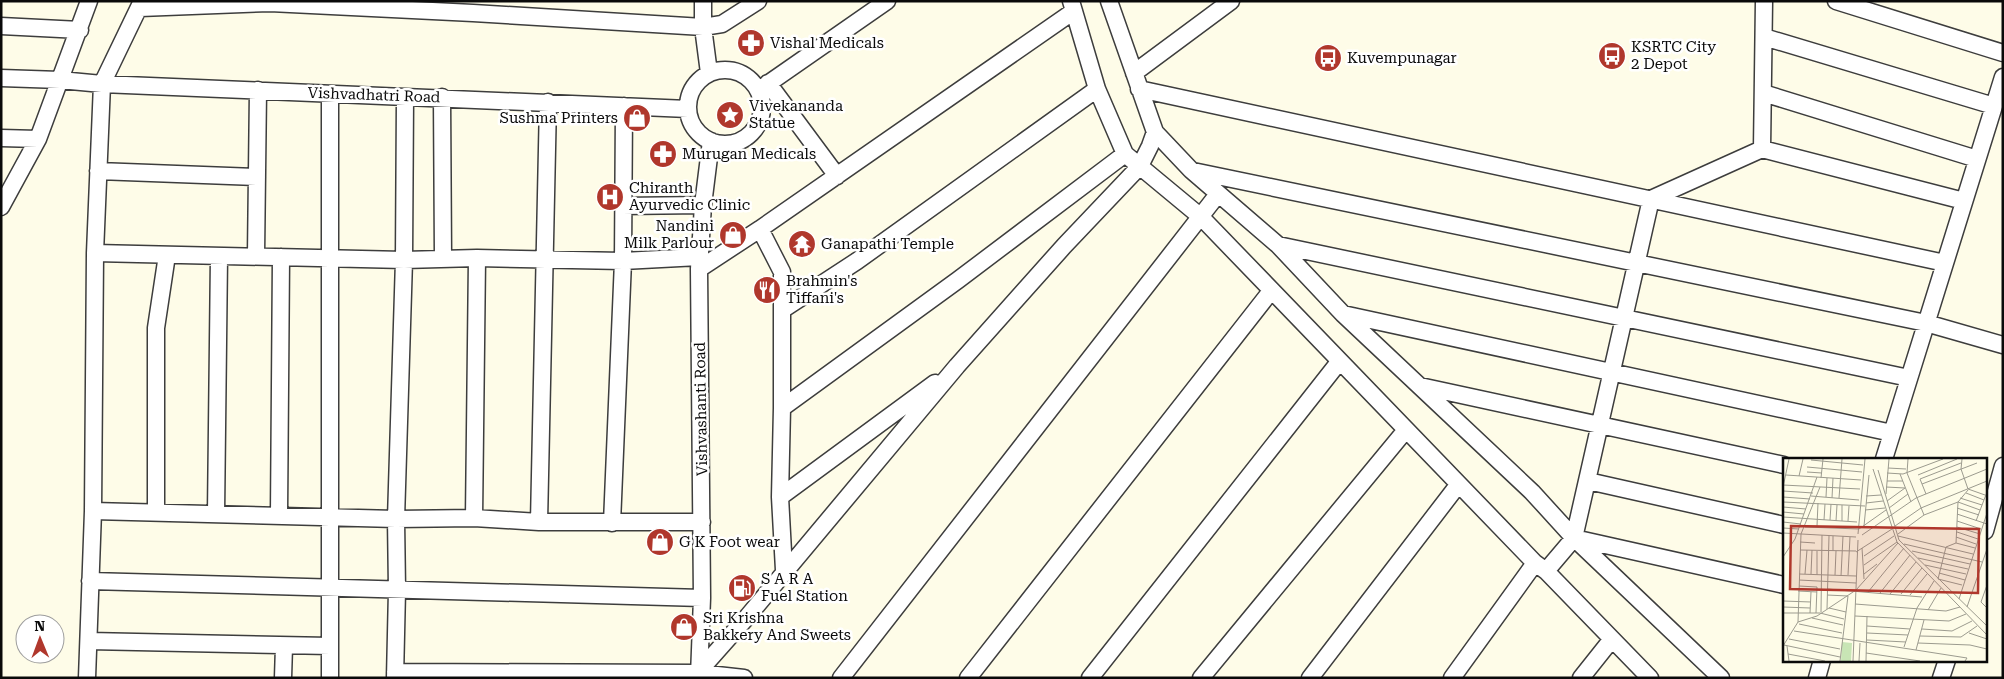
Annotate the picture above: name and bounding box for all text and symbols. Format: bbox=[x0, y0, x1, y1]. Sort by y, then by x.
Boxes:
pharmacy icon: Vishal Medicals bbox=[736, 28, 766, 58]
place label: Vishal Medicals bbox=[770, 34, 884, 52]
place label: KSRTC City 2 Depot bbox=[1631, 38, 1716, 73]
bus stop icon: KSRTC City 2 Depot bbox=[1597, 41, 1627, 71]
bus stop icon: Kuvempunagar bbox=[1313, 43, 1343, 73]
place label: Kuvempunagar bbox=[1347, 49, 1457, 67]
street label: Vishvadhatri Road bbox=[307, 84, 441, 106]
place label: Vivekananda Statue bbox=[749, 97, 843, 132]
place icon: Vivekananda Statue bbox=[715, 100, 745, 130]
shop icon: Sushma Printers bbox=[622, 103, 652, 133]
place label: Sushma Printers bbox=[500, 109, 618, 127]
pharmacy icon: Murugan Medicals bbox=[648, 139, 678, 169]
place label: Murugan Medicals bbox=[682, 145, 816, 163]
place label: Chiranth Ayurvedic Clinic bbox=[629, 179, 750, 214]
hospital icon: Chiranth Ayurvedic Clinic bbox=[595, 182, 625, 212]
place label: Nandini Milk Parlour bbox=[624, 217, 714, 252]
shop icon: Nandini Milk Parlour bbox=[718, 220, 748, 250]
temple icon: Ganapathi Temple bbox=[787, 229, 817, 259]
place label: Ganapathi Temple bbox=[821, 235, 954, 253]
place label: Brahmin's Tiffani's bbox=[786, 272, 857, 307]
restaurant icon: Brahmin's Tiffani's bbox=[752, 275, 782, 305]
street label: Vishvashanti Road bbox=[691, 341, 711, 476]
inset map bbox=[1783, 458, 1986, 662]
shop icon: G K Foot wear bbox=[645, 527, 675, 557]
place label: G K Foot wear bbox=[679, 533, 780, 551]
place label: S A R A Fuel Station bbox=[761, 570, 848, 605]
fuel station icon: S A R A Fuel Station bbox=[727, 573, 757, 603]
place label: Sri Krishna Bakkery And Sweets bbox=[703, 609, 851, 644]
shop icon: Sri Krishna Bakkery And Sweets bbox=[669, 612, 699, 642]
north arrow bbox=[15, 614, 65, 664]
text: N bbox=[34, 618, 46, 634]

